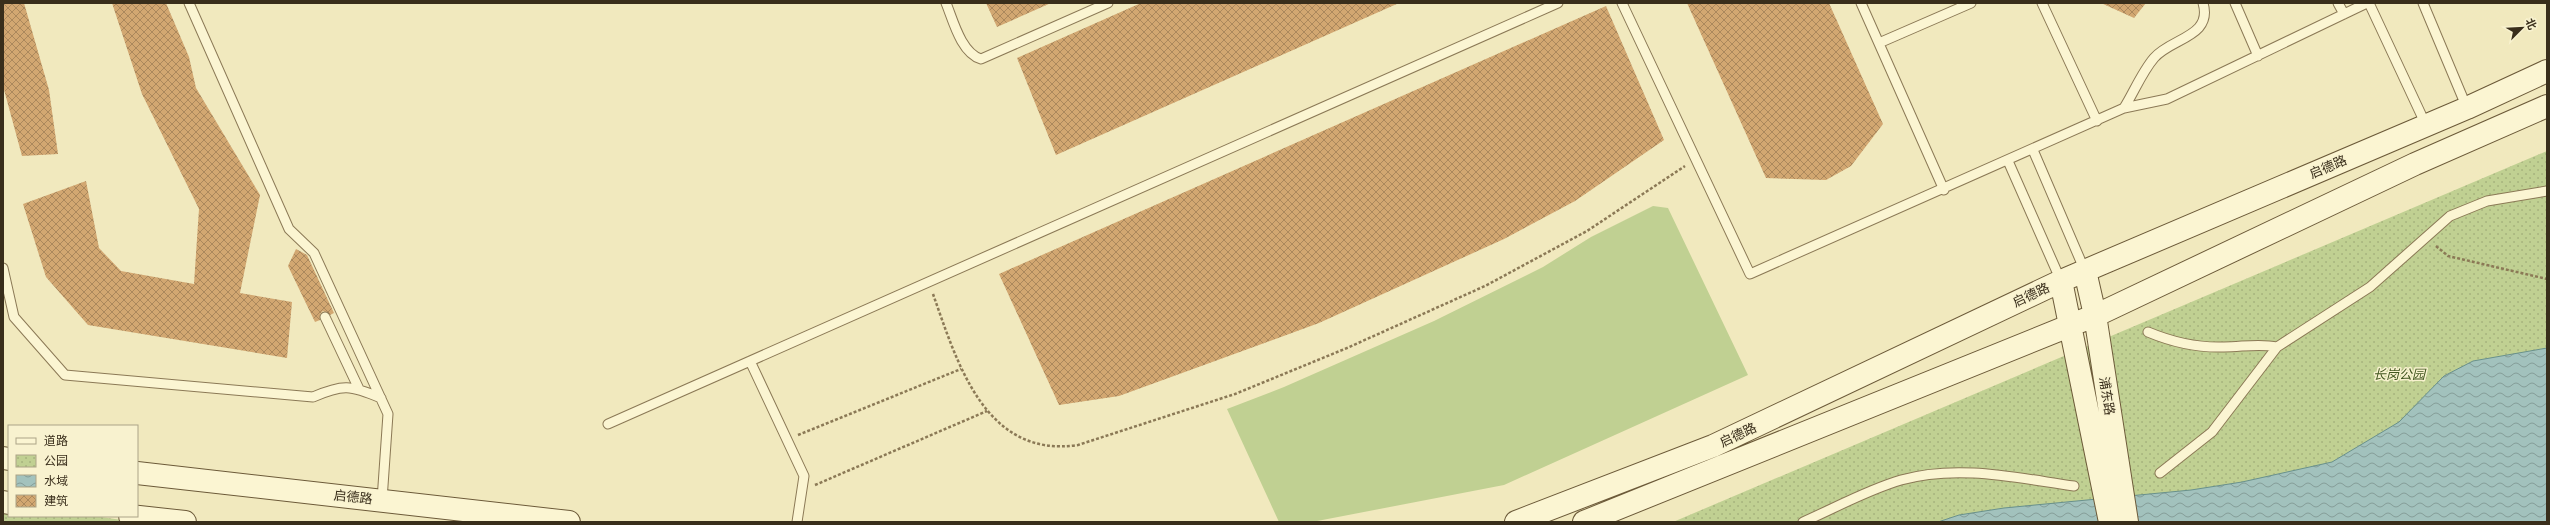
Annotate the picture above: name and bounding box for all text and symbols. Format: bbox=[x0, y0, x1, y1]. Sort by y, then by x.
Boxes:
north arrow bbox=[2502, 8, 2542, 48]
text: 北 bbox=[2523, 16, 2539, 32]
street label: 启德路 bbox=[2307, 152, 2349, 182]
street label: 启德路 bbox=[2010, 280, 2052, 310]
park label: 长岗公园 bbox=[2373, 367, 2427, 382]
street label: 浦东路 bbox=[2097, 376, 2117, 416]
street label: 启德路 bbox=[1717, 420, 1759, 450]
legend bbox=[8, 425, 138, 517]
text: 道路 bbox=[44, 434, 68, 448]
text: 公园 bbox=[44, 454, 68, 468]
text: 水域 bbox=[44, 474, 68, 488]
street label: 启德路 bbox=[333, 488, 373, 506]
text: 建筑 bbox=[44, 494, 68, 508]

